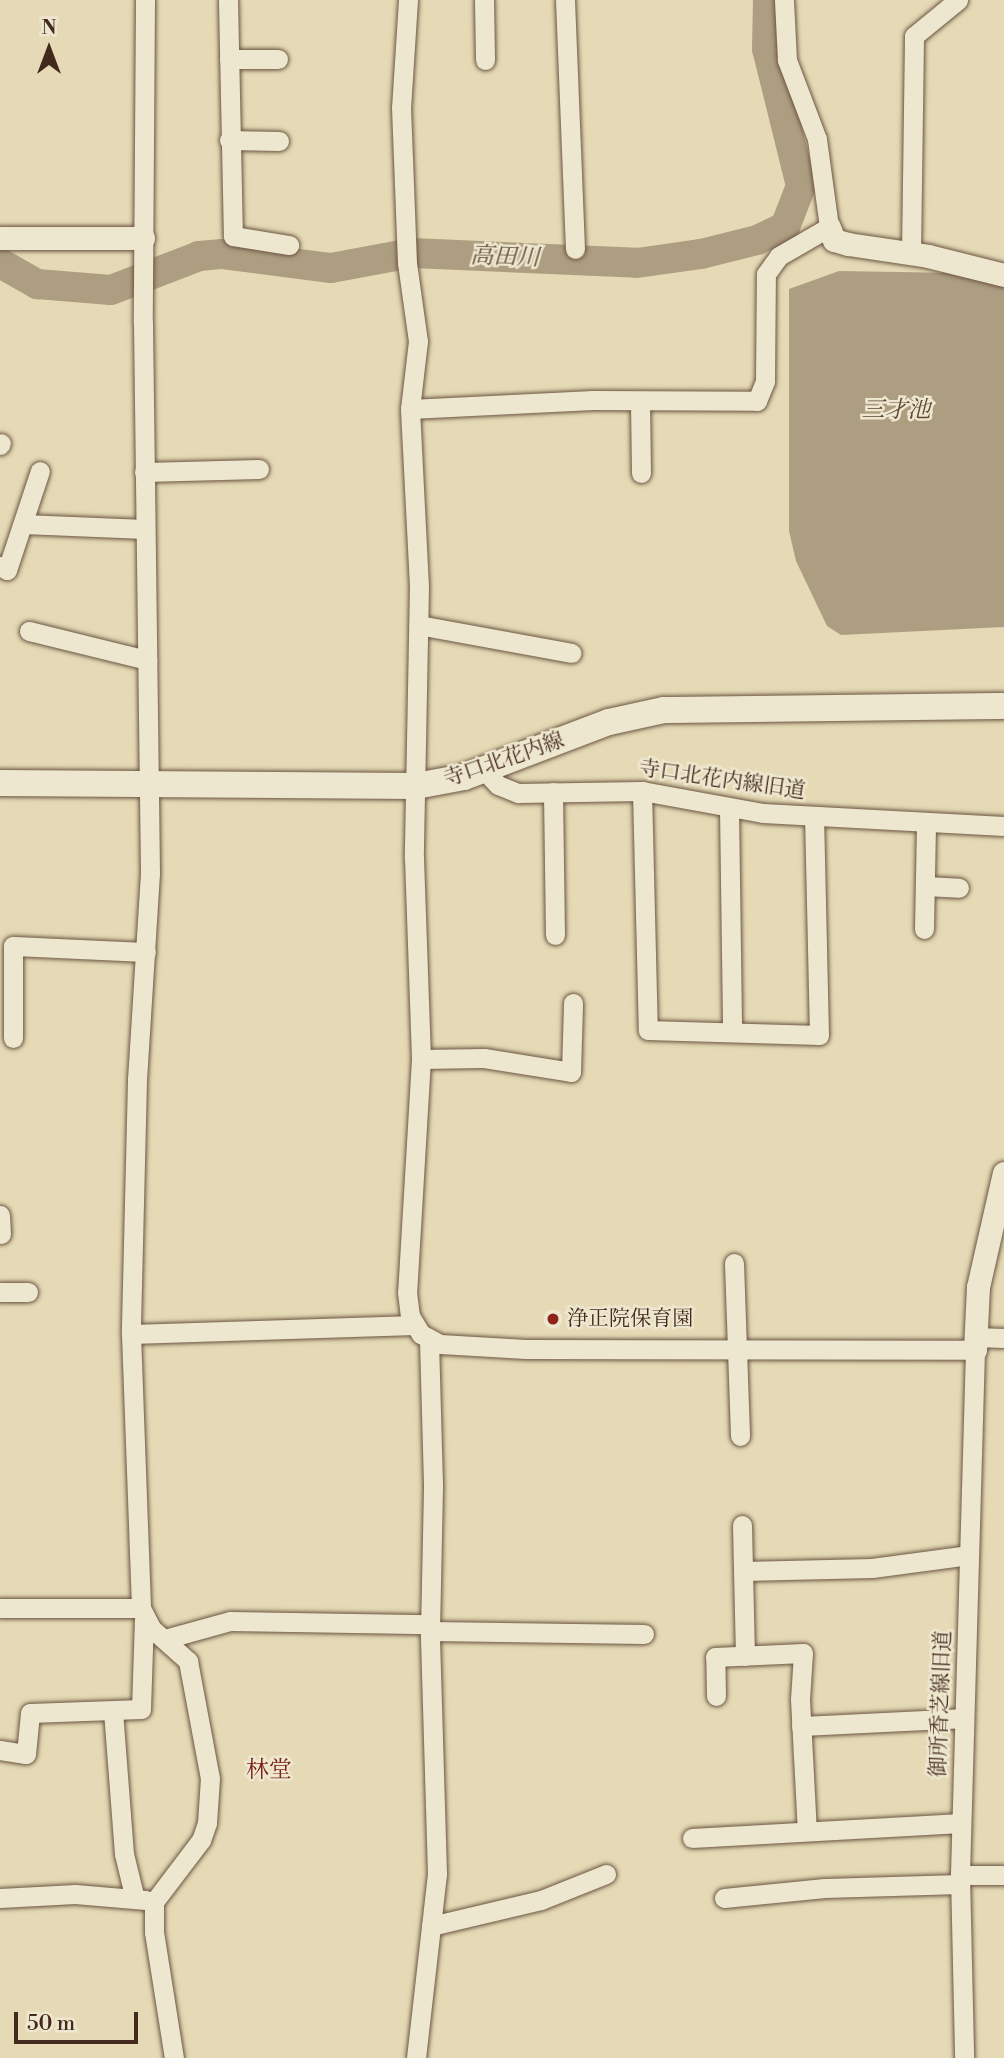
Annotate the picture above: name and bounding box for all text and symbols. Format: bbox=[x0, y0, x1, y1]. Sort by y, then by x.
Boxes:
north arrow bbox=[14, 14, 84, 84]
text: N bbox=[41, 16, 57, 40]
water label: 高田川 bbox=[470, 242, 540, 272]
water label: 三才池 bbox=[862, 396, 930, 424]
street label: 寺口北花内線 bbox=[440, 728, 568, 792]
street label: 寺口北花内線旧道 bbox=[637, 756, 807, 804]
place label: 浄正院保育園 bbox=[567, 1306, 693, 1332]
marker: 浄正院保育園 bbox=[545, 1311, 561, 1327]
street label: 御所香芝線旧道 bbox=[926, 1630, 956, 1778]
district label: 林堂 bbox=[246, 1756, 292, 1784]
scale bar bbox=[18, 1998, 142, 2042]
text: 50 m bbox=[27, 2011, 75, 2037]

